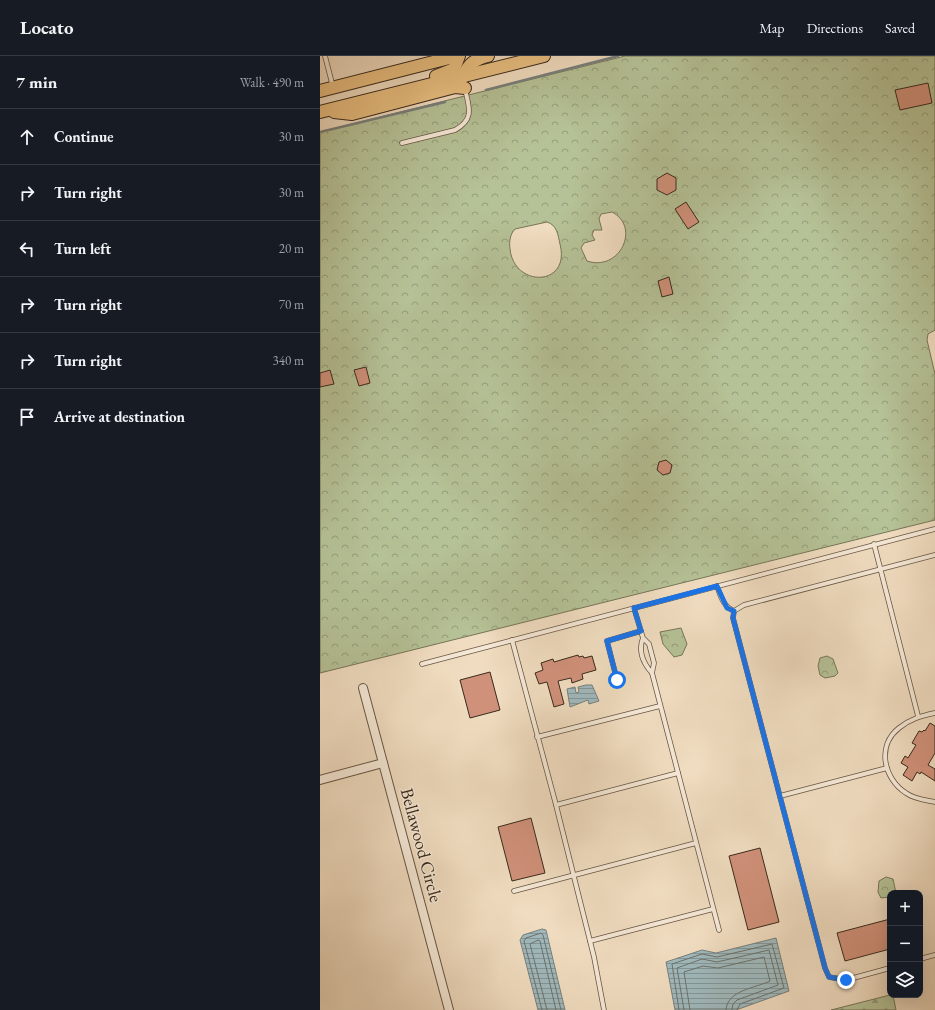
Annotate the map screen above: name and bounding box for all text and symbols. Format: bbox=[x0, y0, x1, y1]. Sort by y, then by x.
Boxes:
text: Locato bbox=[20, 15, 74, 40]
text: Map bbox=[759, 19, 785, 37]
text: Directions bbox=[807, 19, 863, 37]
text: Saved bbox=[885, 19, 915, 37]
text: 7 min bbox=[16, 71, 57, 93]
text: Walk · 490 m bbox=[240, 74, 304, 91]
icon: ahead bbox=[16, 126, 38, 148]
text: Continue bbox=[54, 127, 114, 146]
text: 30 m bbox=[279, 128, 304, 145]
icon: right bbox=[16, 182, 38, 204]
text: Turn right bbox=[54, 183, 122, 202]
text: 30 m bbox=[279, 184, 304, 201]
icon: left bbox=[16, 238, 38, 260]
text: Turn left bbox=[54, 239, 111, 258]
text: 20 m bbox=[279, 240, 304, 257]
icon: right bbox=[16, 294, 38, 316]
text: Turn right bbox=[54, 295, 122, 314]
text: 70 m bbox=[279, 296, 304, 313]
icon: right bbox=[16, 350, 38, 372]
text: Turn right bbox=[54, 351, 122, 370]
text: 340 m bbox=[273, 352, 304, 369]
icon: arrive bbox=[16, 406, 38, 428]
text: Arrive at destination bbox=[54, 407, 185, 426]
route start bbox=[608, 671, 626, 689]
street label: Bellawood Circle bbox=[396, 785, 448, 905]
map controls bbox=[887, 890, 923, 998]
button: + bbox=[887, 890, 923, 926]
button: − bbox=[887, 926, 923, 962]
button: layers bbox=[887, 962, 923, 998]
route end bbox=[837, 971, 855, 989]

